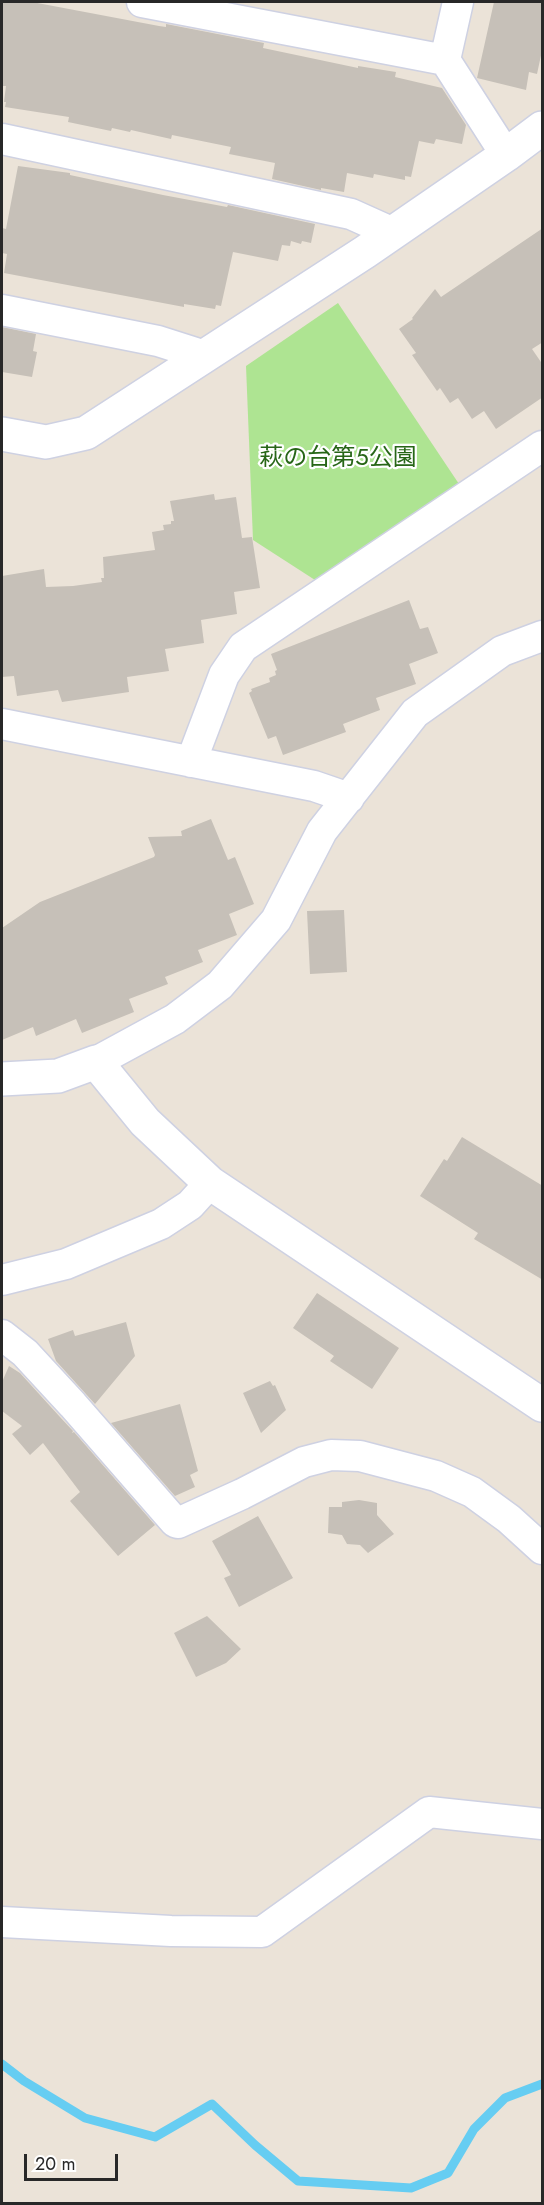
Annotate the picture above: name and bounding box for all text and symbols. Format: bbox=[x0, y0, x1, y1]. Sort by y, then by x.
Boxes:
park label: 萩の台第5公園 bbox=[259, 445, 417, 473]
scale bar bbox=[27, 2142, 122, 2180]
text: 20 m bbox=[35, 2151, 75, 2177]

